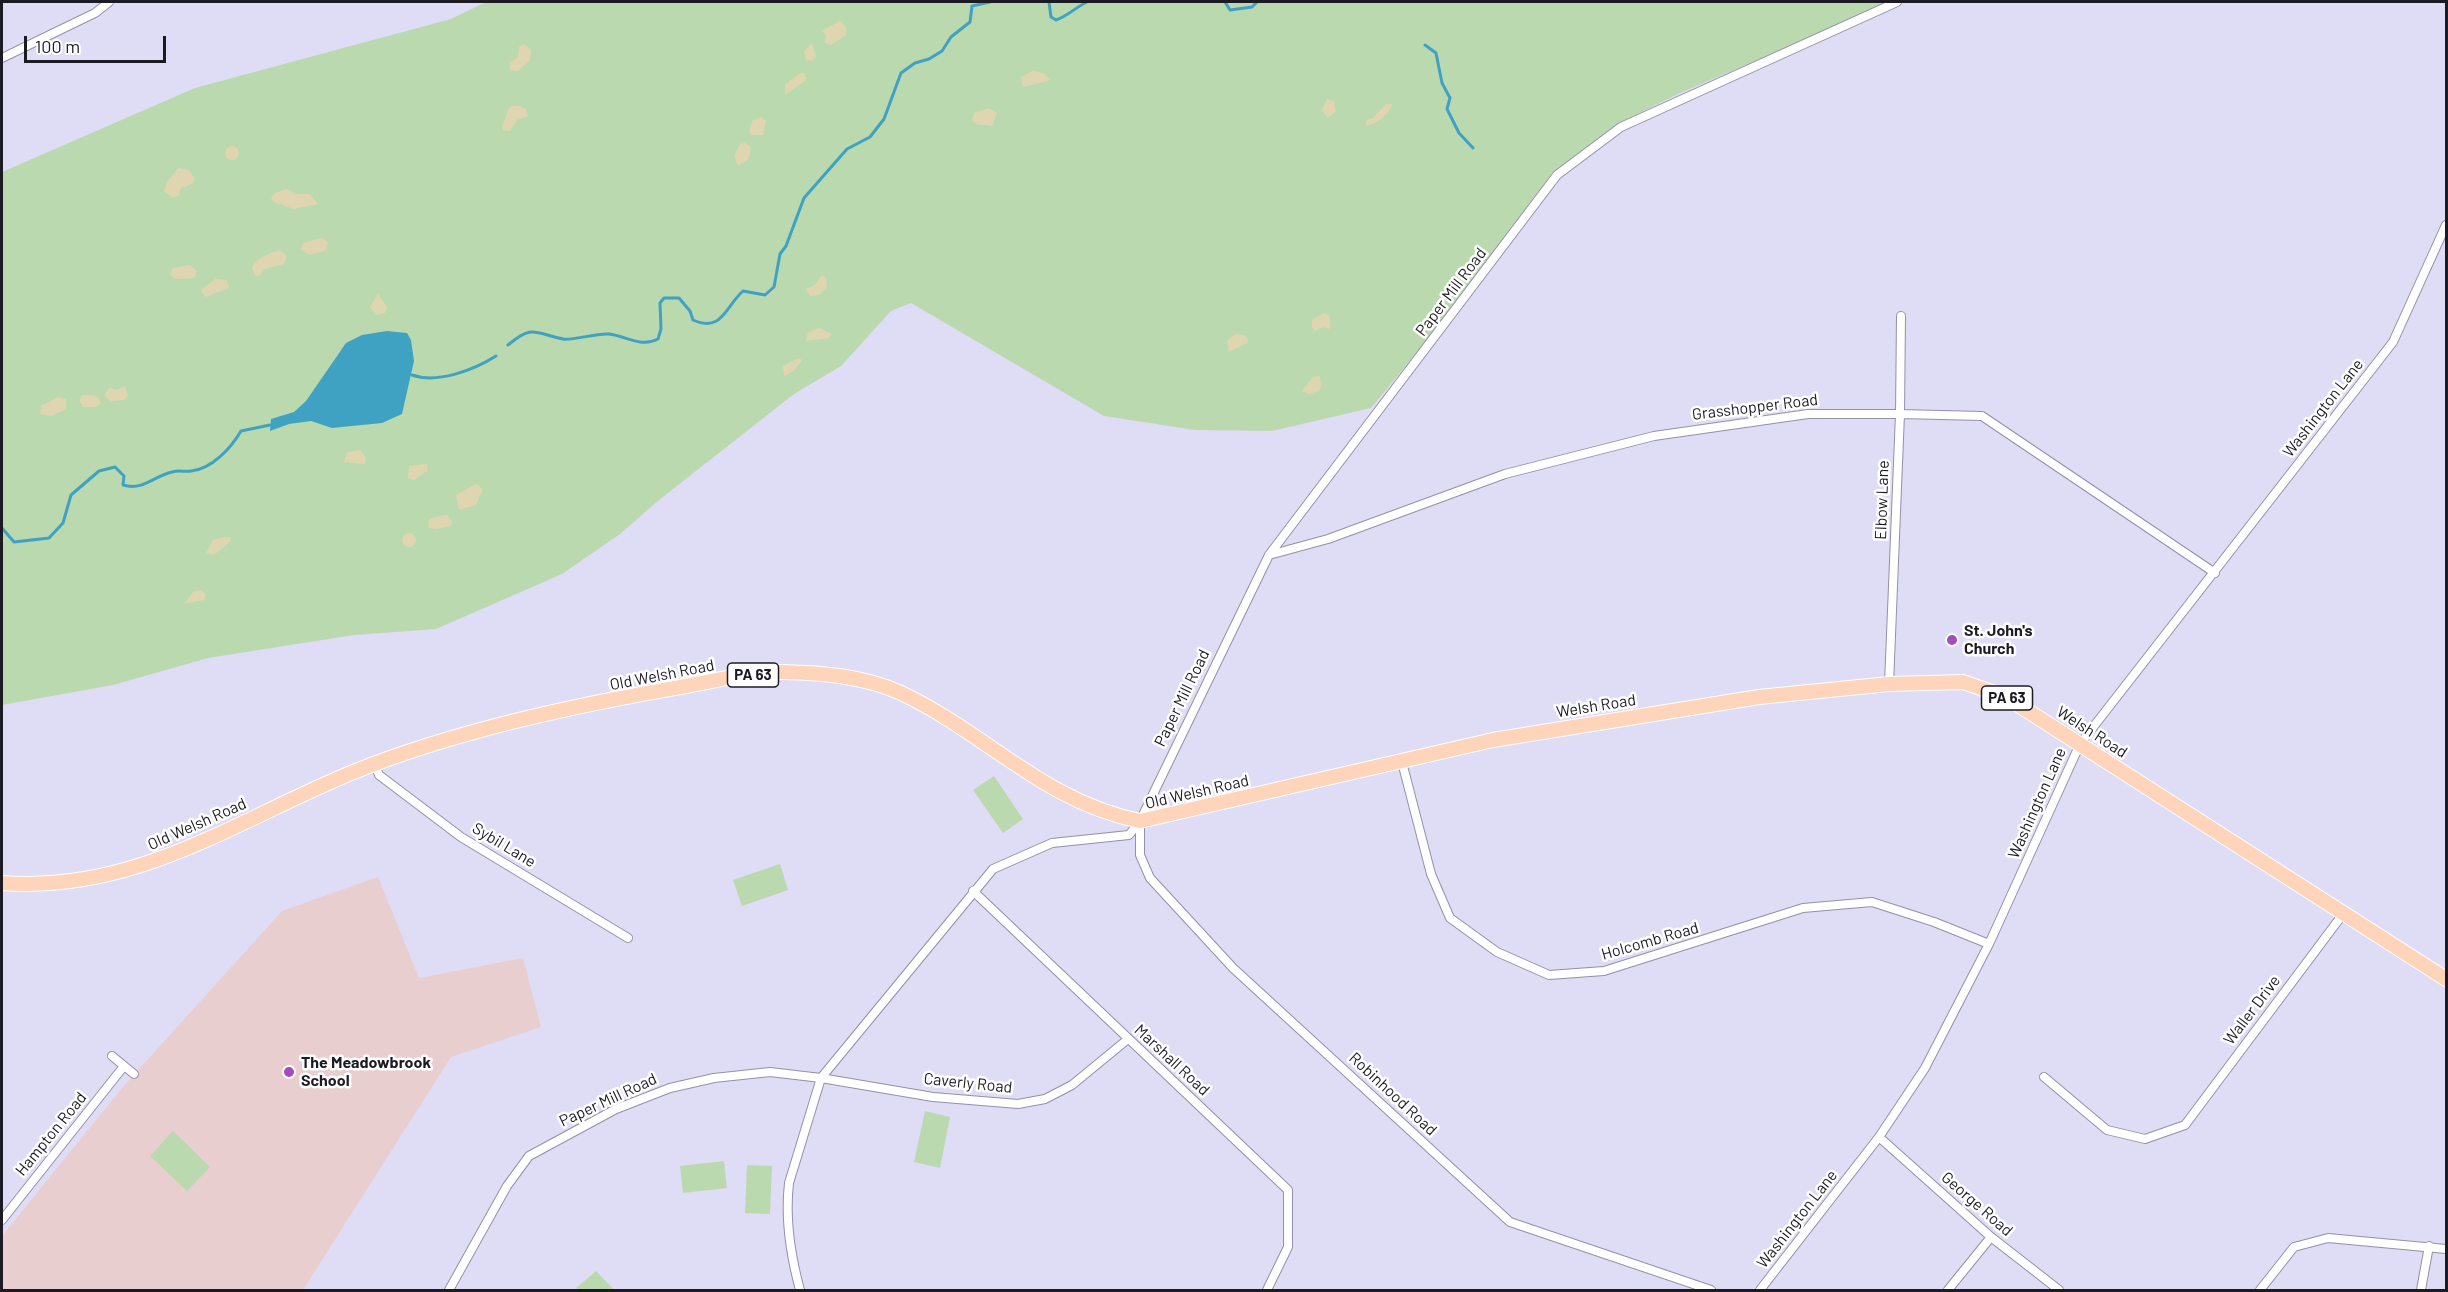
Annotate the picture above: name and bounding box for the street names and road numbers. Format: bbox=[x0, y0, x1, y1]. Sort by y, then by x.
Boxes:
street label: Paper Mill Road bbox=[1412, 244, 1490, 340]
street label: Washington Lane bbox=[2279, 355, 2367, 461]
street label: Grasshopper Road bbox=[1691, 390, 1819, 424]
street label: Elbow Lane bbox=[1871, 460, 1893, 540]
street label: Paper Mill Road bbox=[1150, 646, 1214, 750]
street label: Old Welsh Road bbox=[608, 655, 716, 695]
road number: PA 63 bbox=[728, 663, 778, 687]
road number: PA 63 bbox=[1982, 686, 2032, 710]
street label: Welsh Road bbox=[1555, 690, 1637, 722]
street label: Welsh Road bbox=[2053, 702, 2131, 762]
street label: Washington Lane bbox=[2004, 745, 2070, 861]
street label: Old Welsh Road bbox=[1143, 771, 1251, 813]
street label: Old Welsh Road bbox=[145, 794, 249, 854]
street label: Sybil Lane bbox=[469, 819, 539, 871]
street label: Holcomb Road bbox=[1599, 918, 1701, 964]
street label: Waller Drive bbox=[2220, 971, 2284, 1049]
street label: Marshall Road bbox=[1130, 1020, 1214, 1100]
street label: Robinhood Road bbox=[1345, 1048, 1441, 1140]
street label: Paper Mill Road bbox=[556, 1069, 660, 1131]
street label: Caverly Road bbox=[923, 1069, 1013, 1097]
street label: Hampton Road bbox=[11, 1088, 91, 1180]
street label: Washington Lane bbox=[1753, 1166, 1841, 1272]
street label: George Road bbox=[1937, 1168, 2017, 1240]

